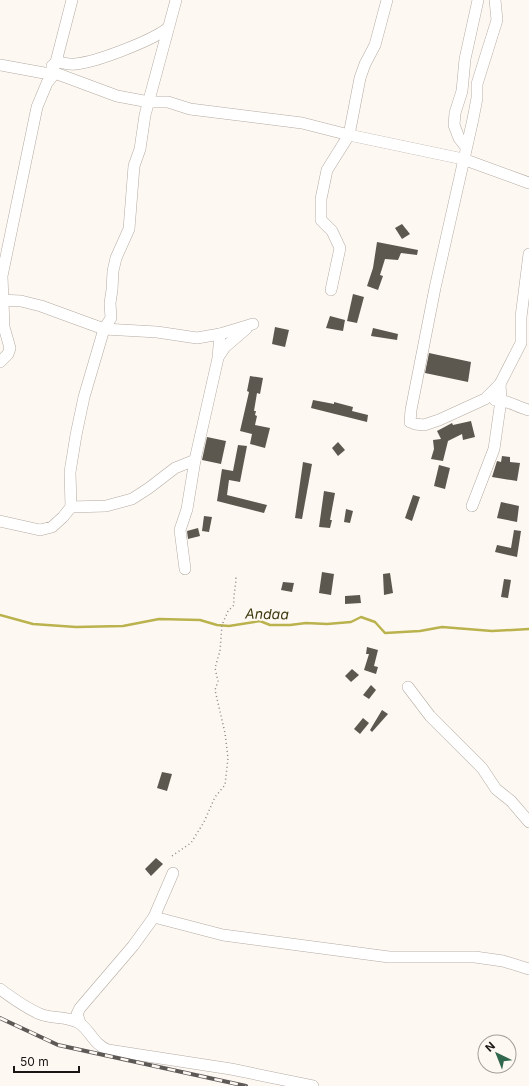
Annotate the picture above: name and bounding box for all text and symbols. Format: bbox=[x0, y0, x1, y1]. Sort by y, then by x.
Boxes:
water label: Andaa bbox=[244, 605, 289, 622]
north arrow bbox=[477, 1034, 517, 1074]
text: N bbox=[482, 1039, 498, 1055]
scale bar bbox=[14, 1048, 79, 1074]
text: 50 m bbox=[20, 1054, 49, 1069]

